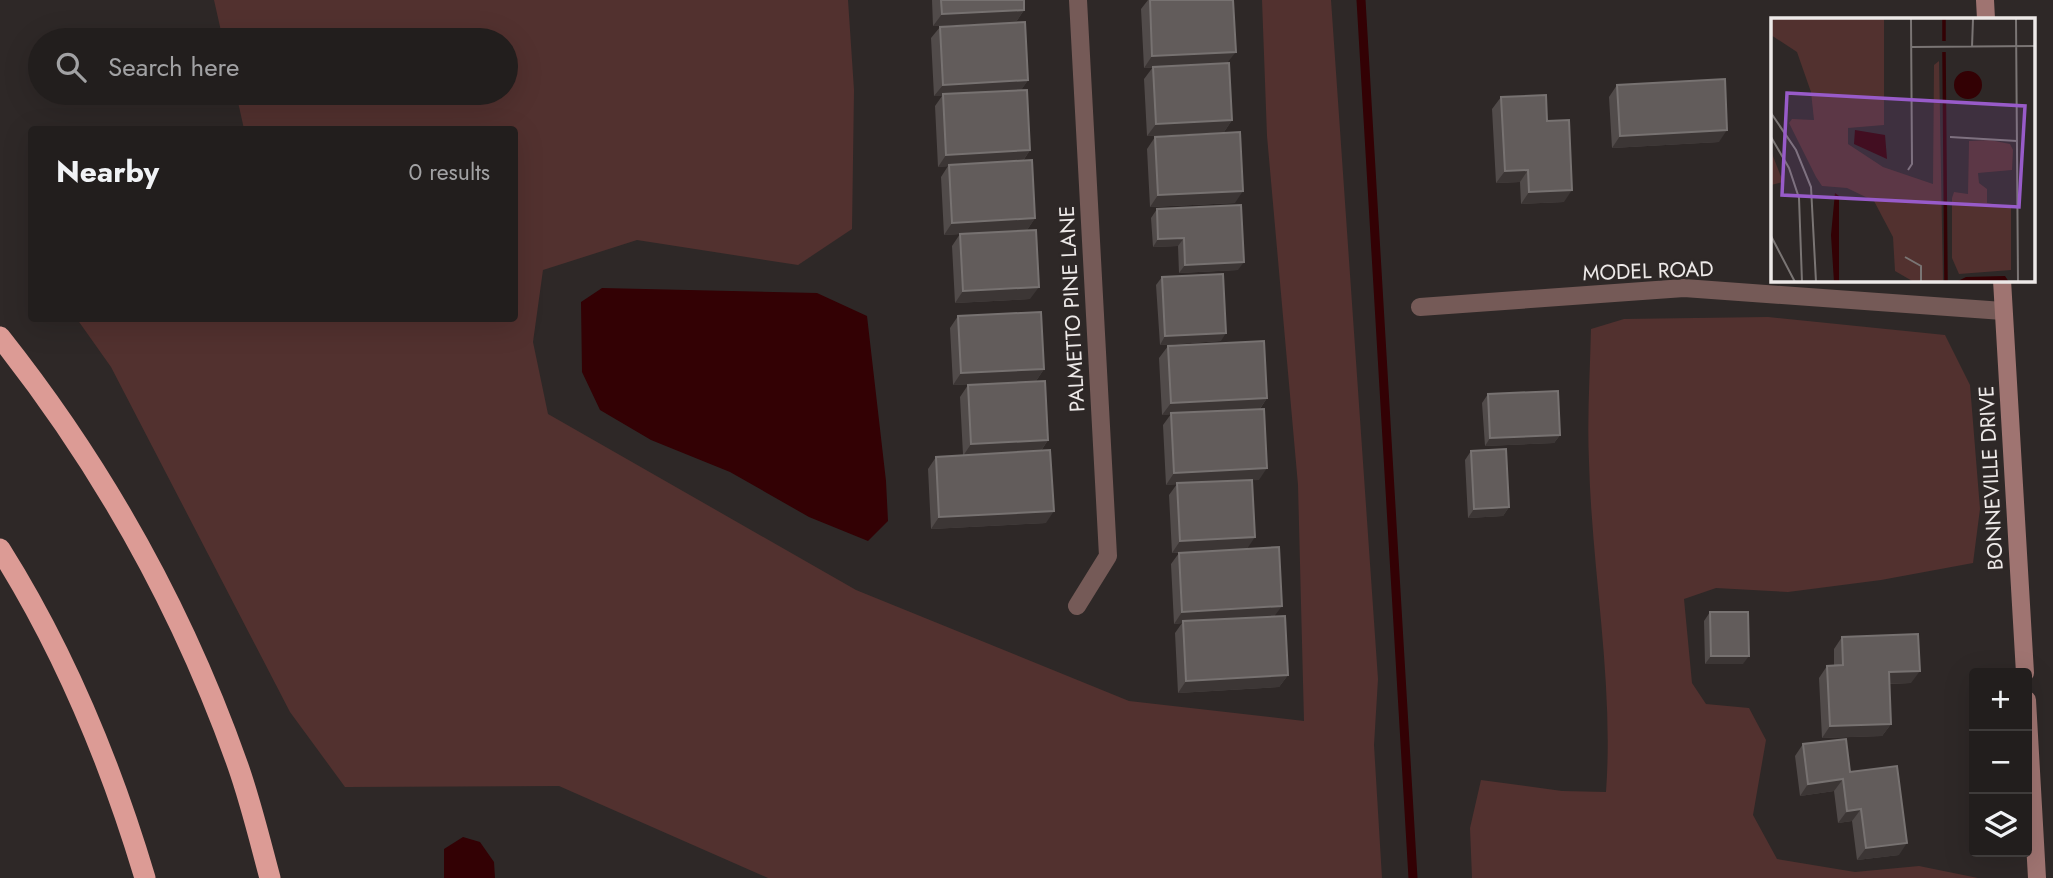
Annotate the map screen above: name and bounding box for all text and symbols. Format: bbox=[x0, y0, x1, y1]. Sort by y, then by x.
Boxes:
inset map bbox=[1771, 18, 2036, 282]
search box bbox=[28, 28, 518, 105]
icon: search bbox=[52, 48, 90, 86]
text: Search here bbox=[108, 48, 240, 86]
text: Nearby bbox=[56, 150, 159, 193]
text: 0 results bbox=[408, 155, 490, 189]
street label: PALMETTO PINE LANE bbox=[1052, 205, 1092, 413]
street label: MODEL ROAD bbox=[1582, 254, 1714, 288]
street label: BONNEVILLE DRIVE bbox=[1971, 385, 2011, 571]
map controls bbox=[1969, 668, 2032, 857]
button: + bbox=[1969, 668, 2032, 731]
button: − bbox=[1969, 731, 2032, 794]
button: layers bbox=[1969, 794, 2032, 857]

